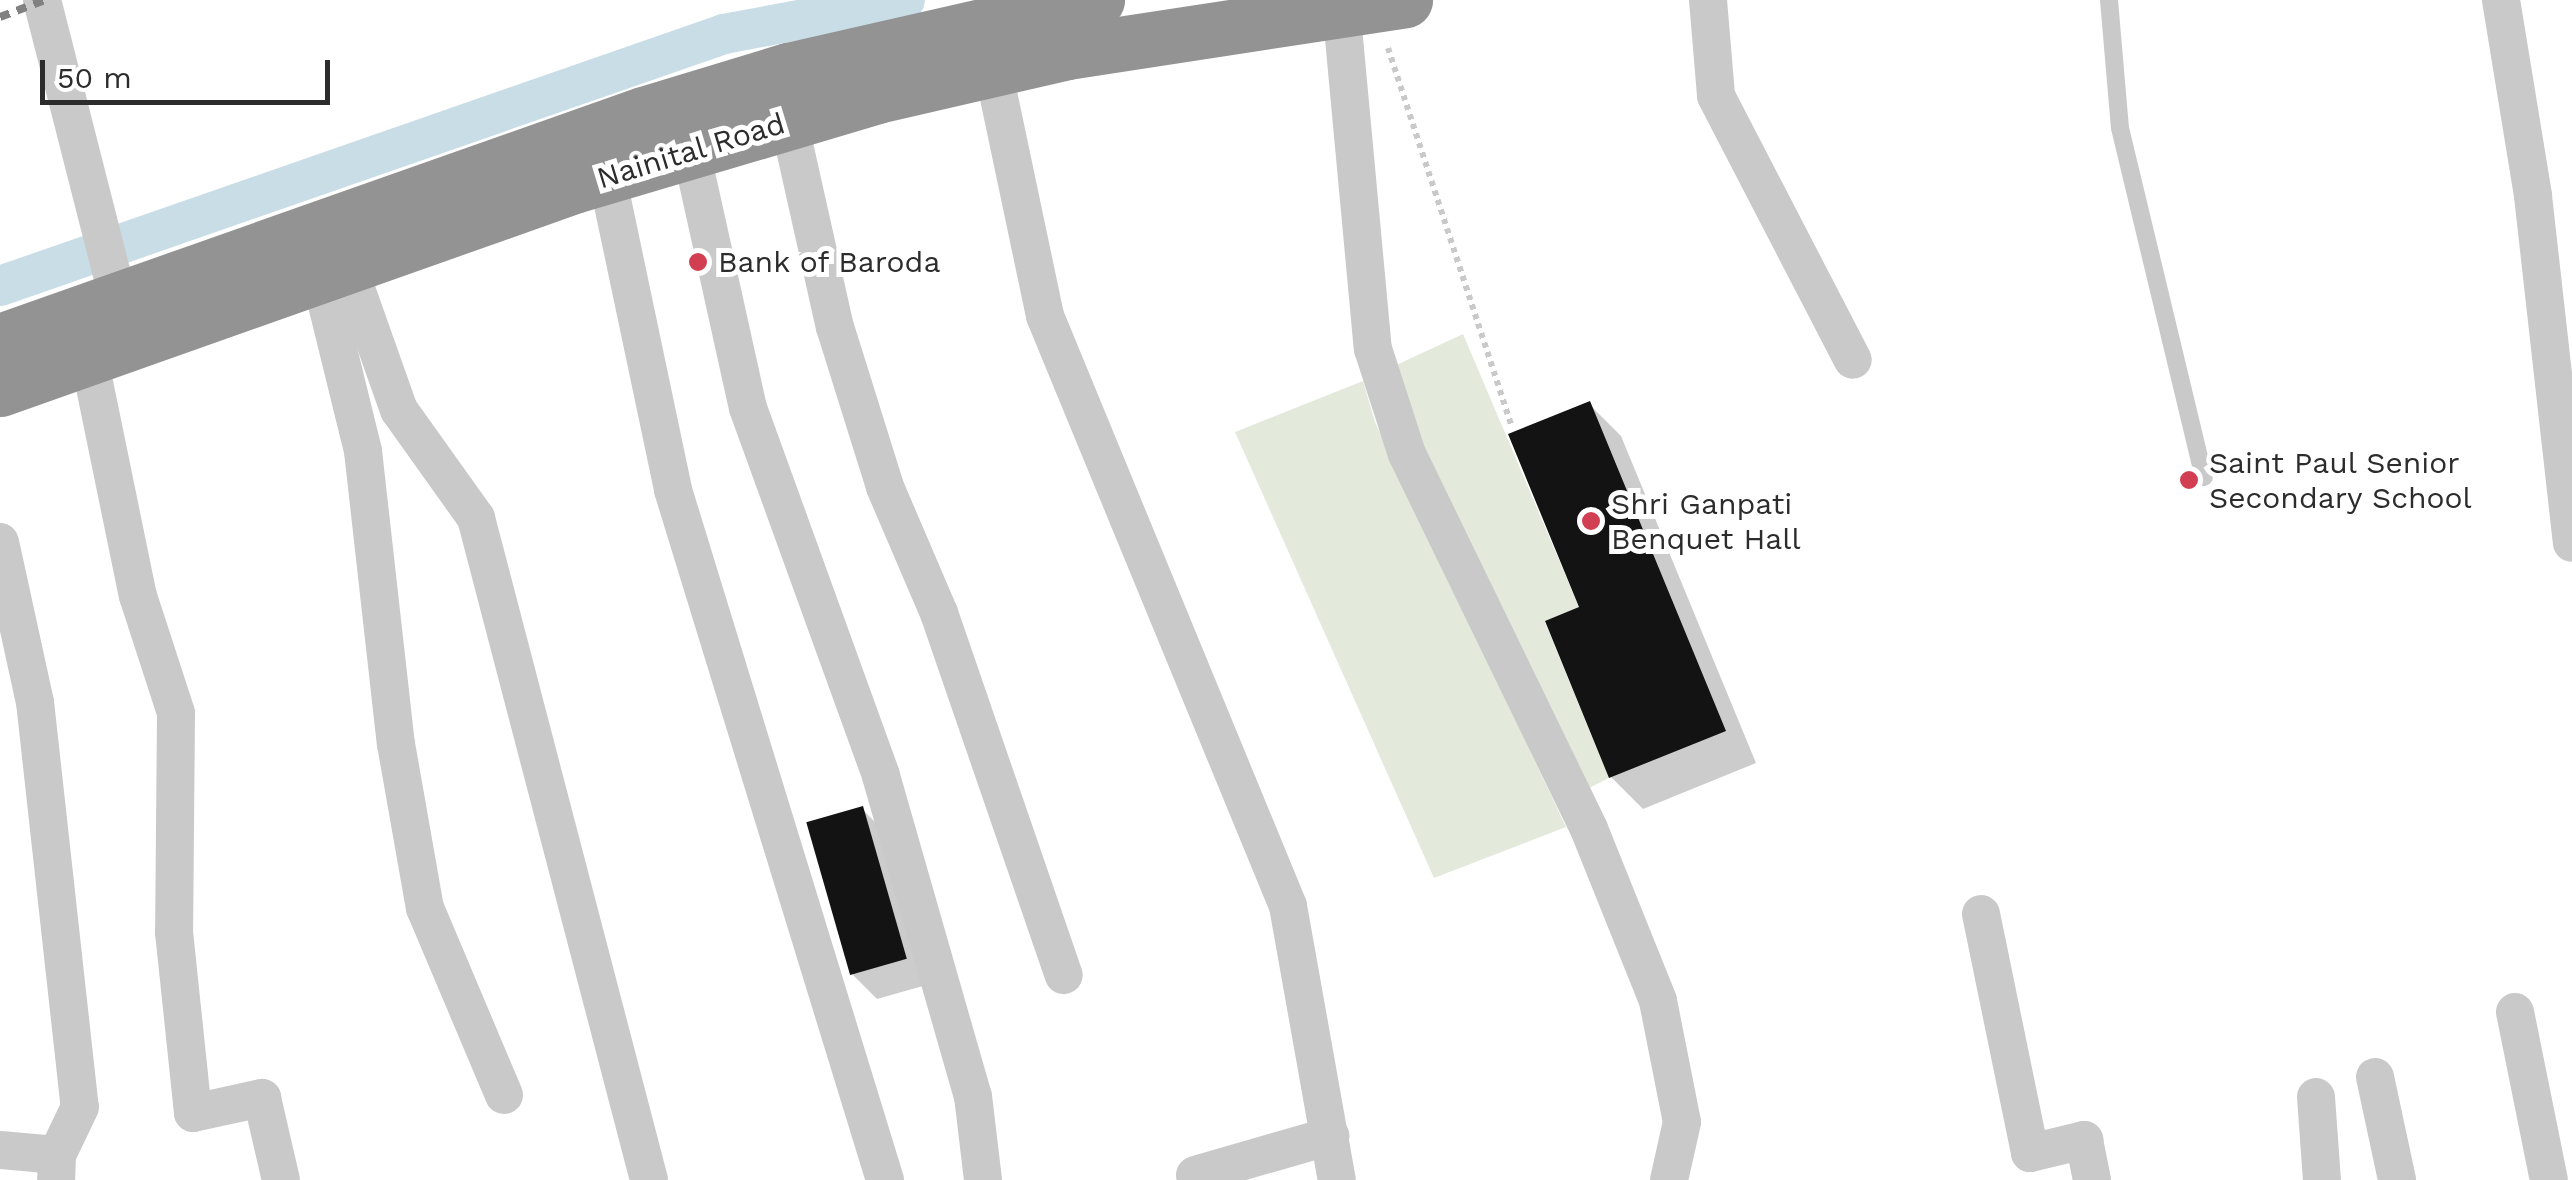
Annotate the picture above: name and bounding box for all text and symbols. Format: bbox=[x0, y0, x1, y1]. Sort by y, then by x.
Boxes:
scale bar bbox=[45, 40, 335, 102]
text: 50 m bbox=[57, 60, 132, 95]
street label: Nainital Road bbox=[592, 105, 790, 197]
place label: Bank of Baroda bbox=[718, 244, 942, 280]
marker: Bank of Baroda bbox=[687, 251, 709, 273]
place label: Saint Paul Senior Secondary School bbox=[2209, 445, 2472, 516]
marker: Saint Paul Senior Secondary School bbox=[2178, 469, 2200, 491]
place label: Shri Ganpati Benquet Hall bbox=[1611, 486, 1801, 556]
marker: Shri Ganpati Benquet Hall bbox=[1580, 510, 1602, 532]

